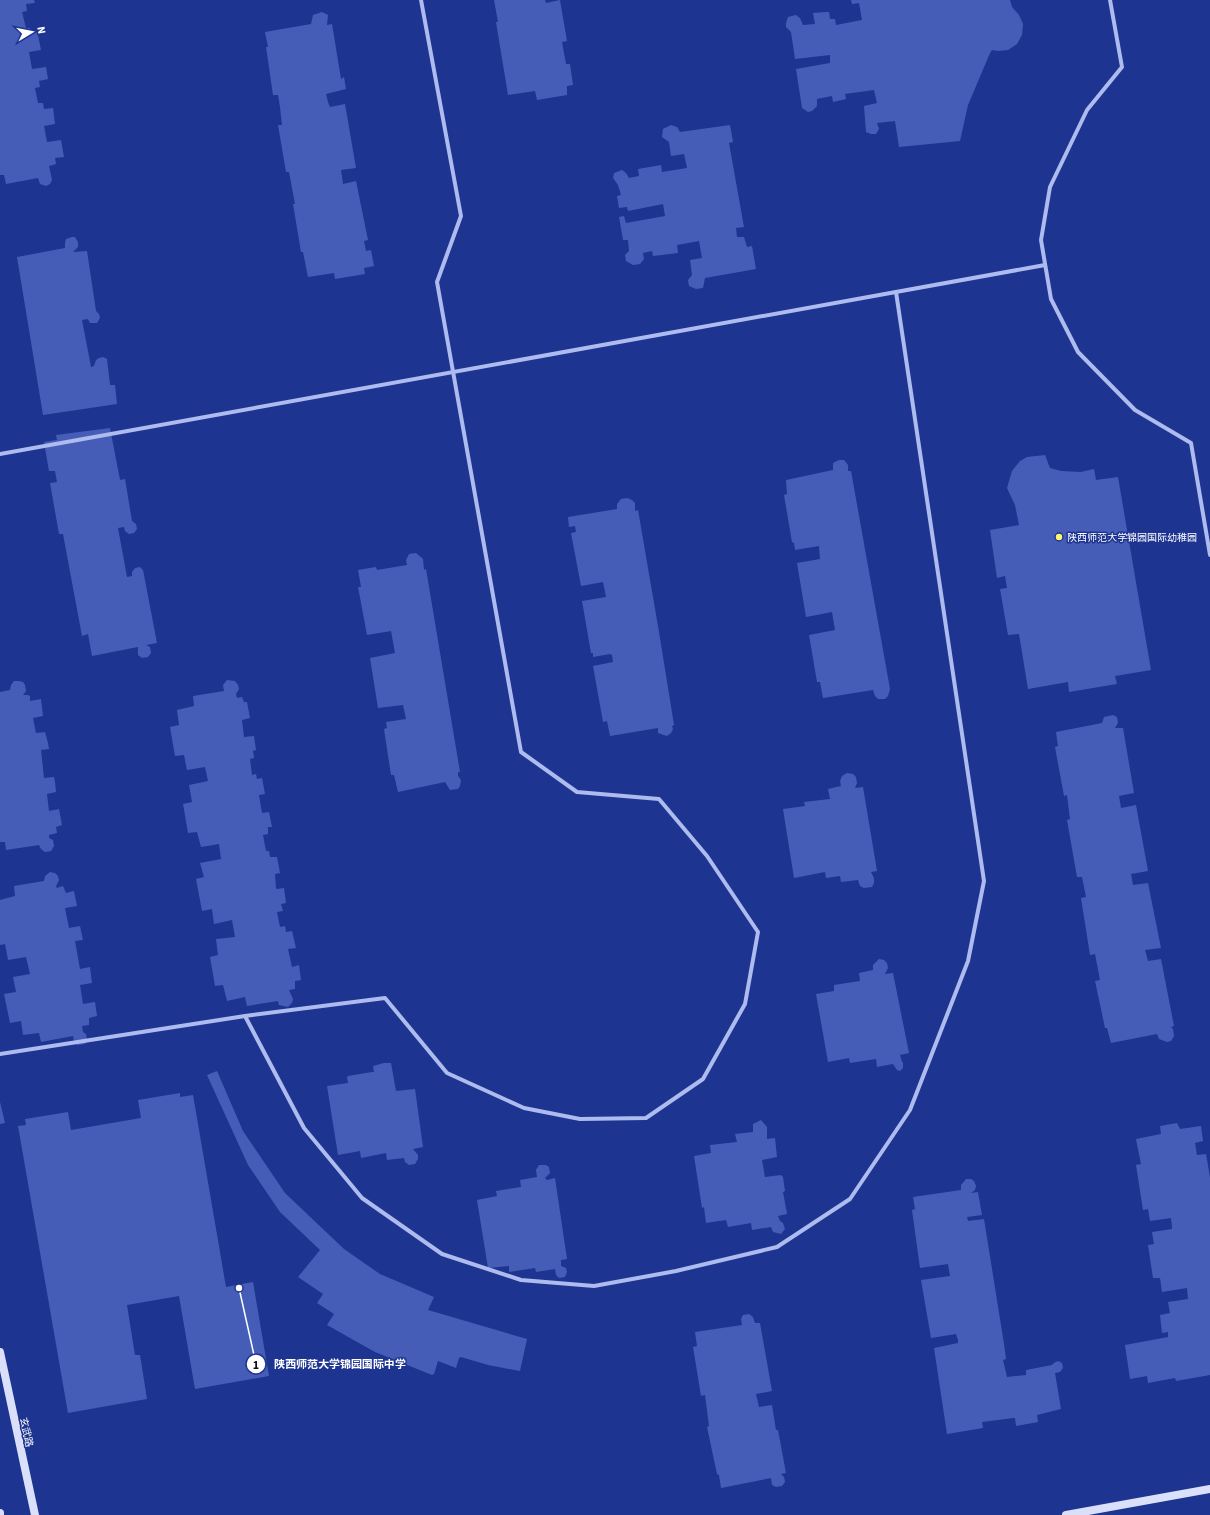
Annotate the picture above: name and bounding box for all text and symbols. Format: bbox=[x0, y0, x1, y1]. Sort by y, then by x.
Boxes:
north arrow bbox=[12, 12, 52, 52]
text: N bbox=[33, 25, 49, 35]
place label: 陕西师范大学锦园国际幼稚园 bbox=[1067, 531, 1197, 545]
marker: 陕西师范大学锦园国际幼稚园 bbox=[1054, 532, 1064, 542]
callout: 陕西师范大学锦园国际中学 bbox=[246, 1353, 414, 1376]
text: 1 bbox=[253, 1357, 259, 1374]
text: 陕西师范大学锦园国际中学 bbox=[274, 1357, 406, 1372]
street label: 玄武路 bbox=[16, 1416, 36, 1448]

